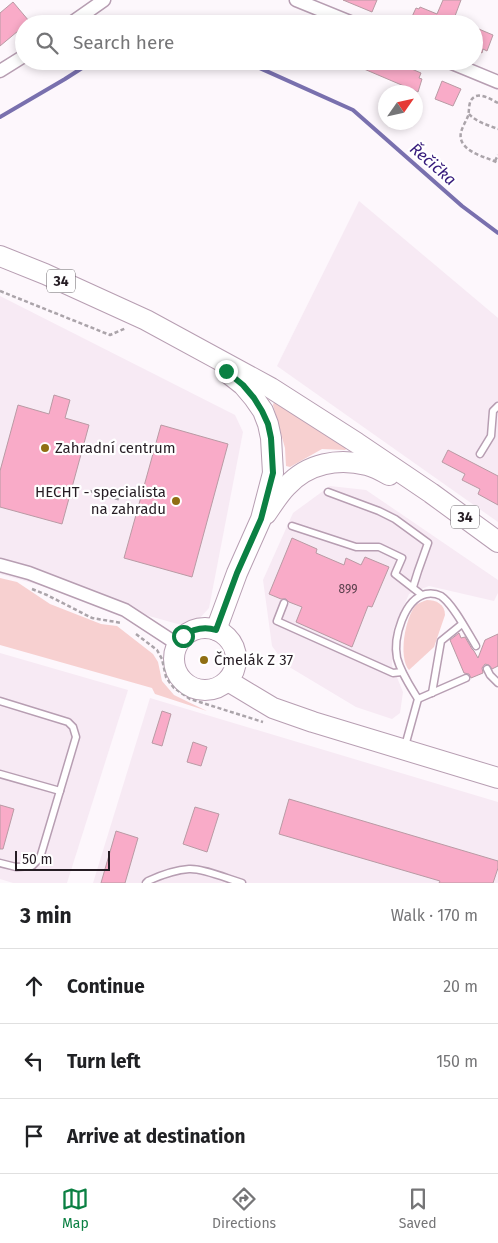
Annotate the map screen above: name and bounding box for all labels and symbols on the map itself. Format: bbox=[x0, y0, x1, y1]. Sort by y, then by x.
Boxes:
north arrow bbox=[378, 85, 423, 130]
water label: Řečička bbox=[406, 138, 461, 189]
road number: 34 bbox=[47, 270, 75, 292]
route end bbox=[215, 360, 238, 383]
place label: Zahradní centrum bbox=[55, 439, 176, 457]
marker: Zahradní centrum bbox=[39, 442, 51, 454]
place label: HECHT - specialista na zahradu bbox=[35, 483, 166, 518]
marker: HECHT - specialista na zahradu bbox=[170, 495, 182, 507]
road number: 34 bbox=[451, 506, 479, 528]
house number: 899 bbox=[338, 582, 358, 596]
route start bbox=[172, 625, 195, 648]
place label: Čmelák Z 37 bbox=[214, 651, 294, 669]
marker: Čmelák Z 37 bbox=[198, 654, 210, 666]
scale bar bbox=[15, 848, 110, 871]

